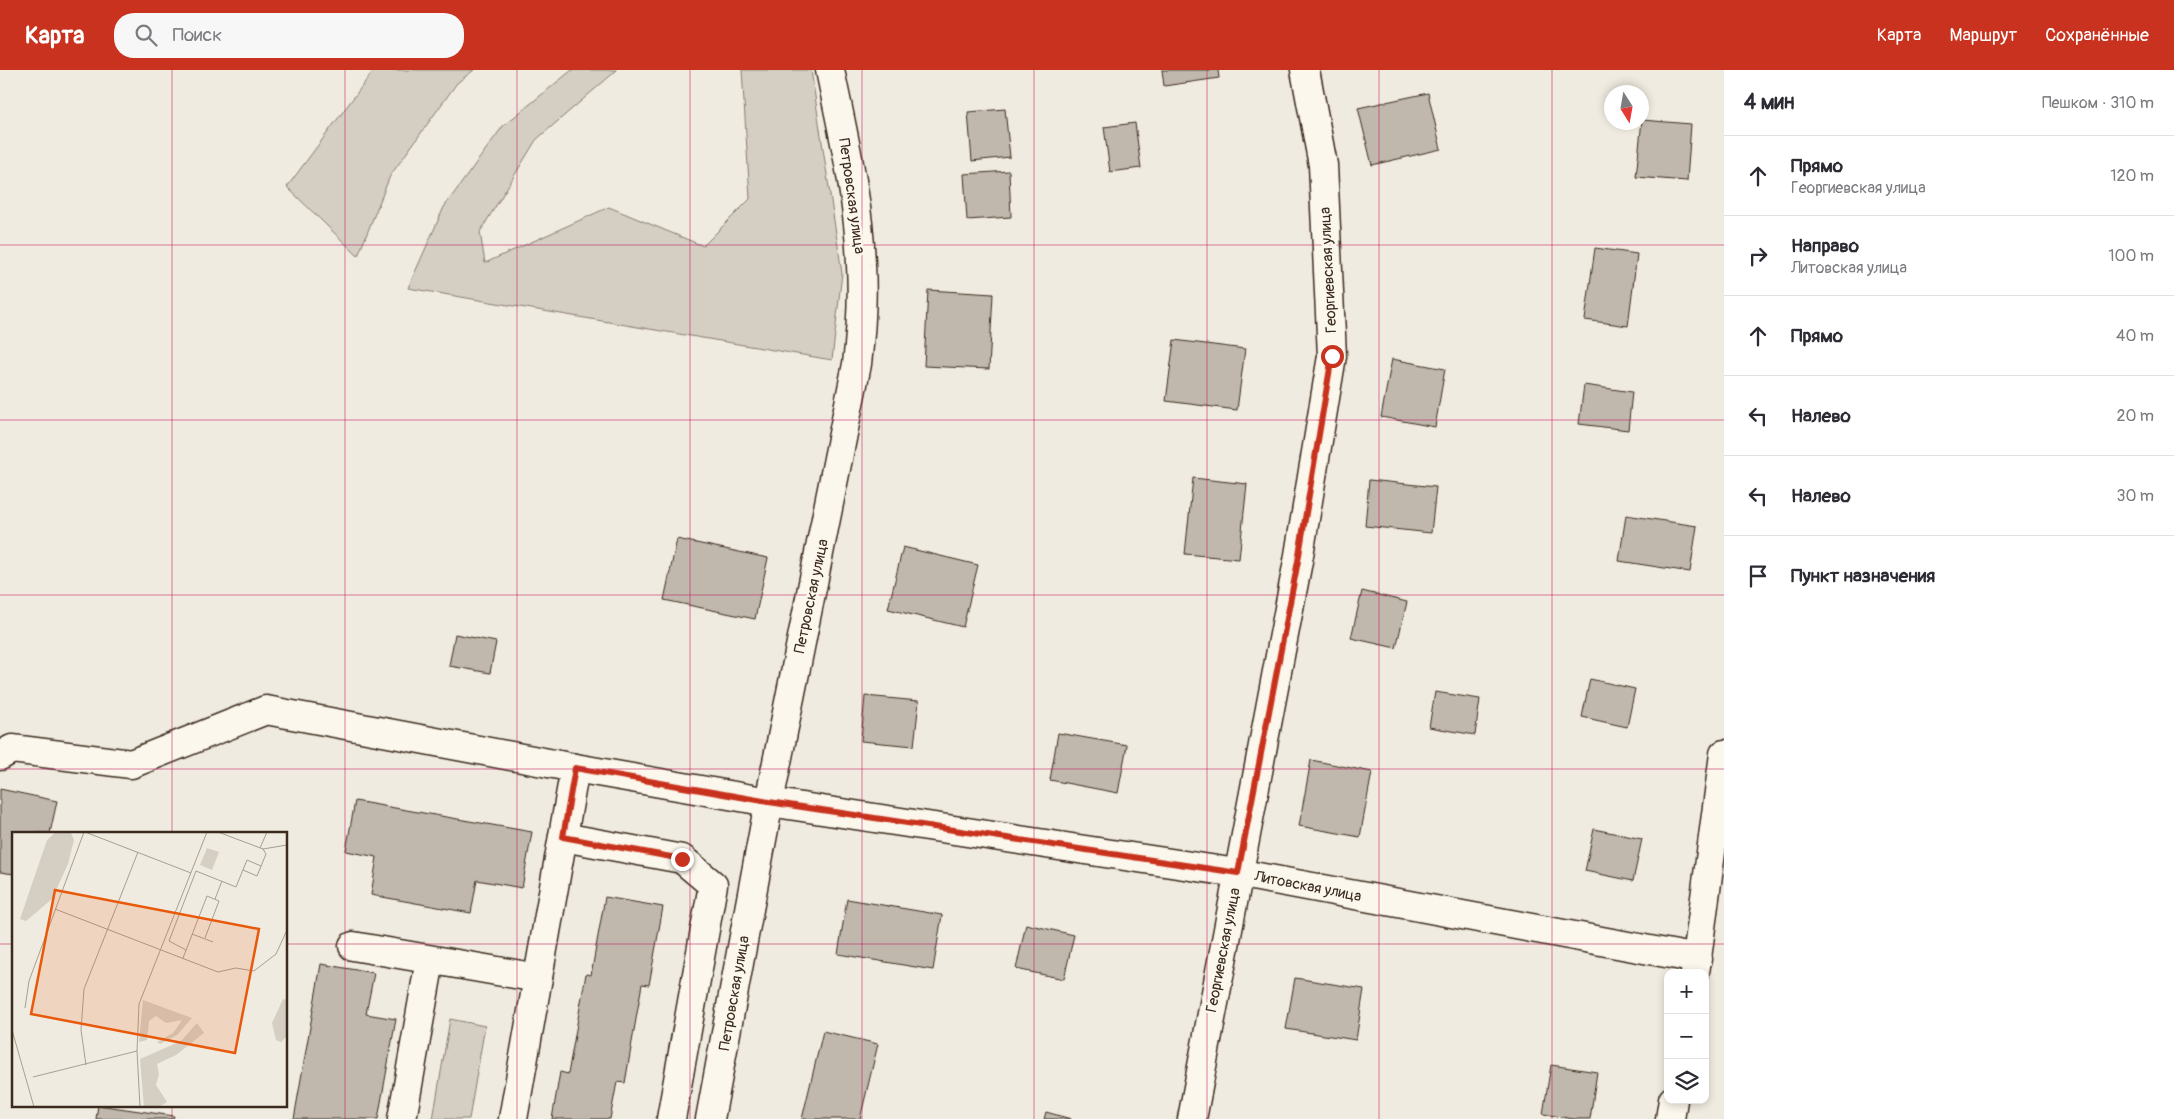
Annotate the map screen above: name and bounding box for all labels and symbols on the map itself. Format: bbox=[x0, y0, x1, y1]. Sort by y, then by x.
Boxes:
north arrow bbox=[1604, 85, 1649, 130]
street label: Петровская улица bbox=[834, 137, 869, 255]
street label: Георгиевская улица bbox=[1316, 206, 1341, 334]
route start bbox=[1321, 345, 1344, 368]
street label: Петровская улица bbox=[790, 537, 833, 655]
inset map bbox=[12, 832, 288, 1106]
route end bbox=[671, 848, 694, 871]
street label: Литовская улица bbox=[1252, 867, 1363, 906]
street label: Георгиевская улица bbox=[1202, 886, 1245, 1014]
street label: Петровская улица bbox=[715, 934, 754, 1052]

